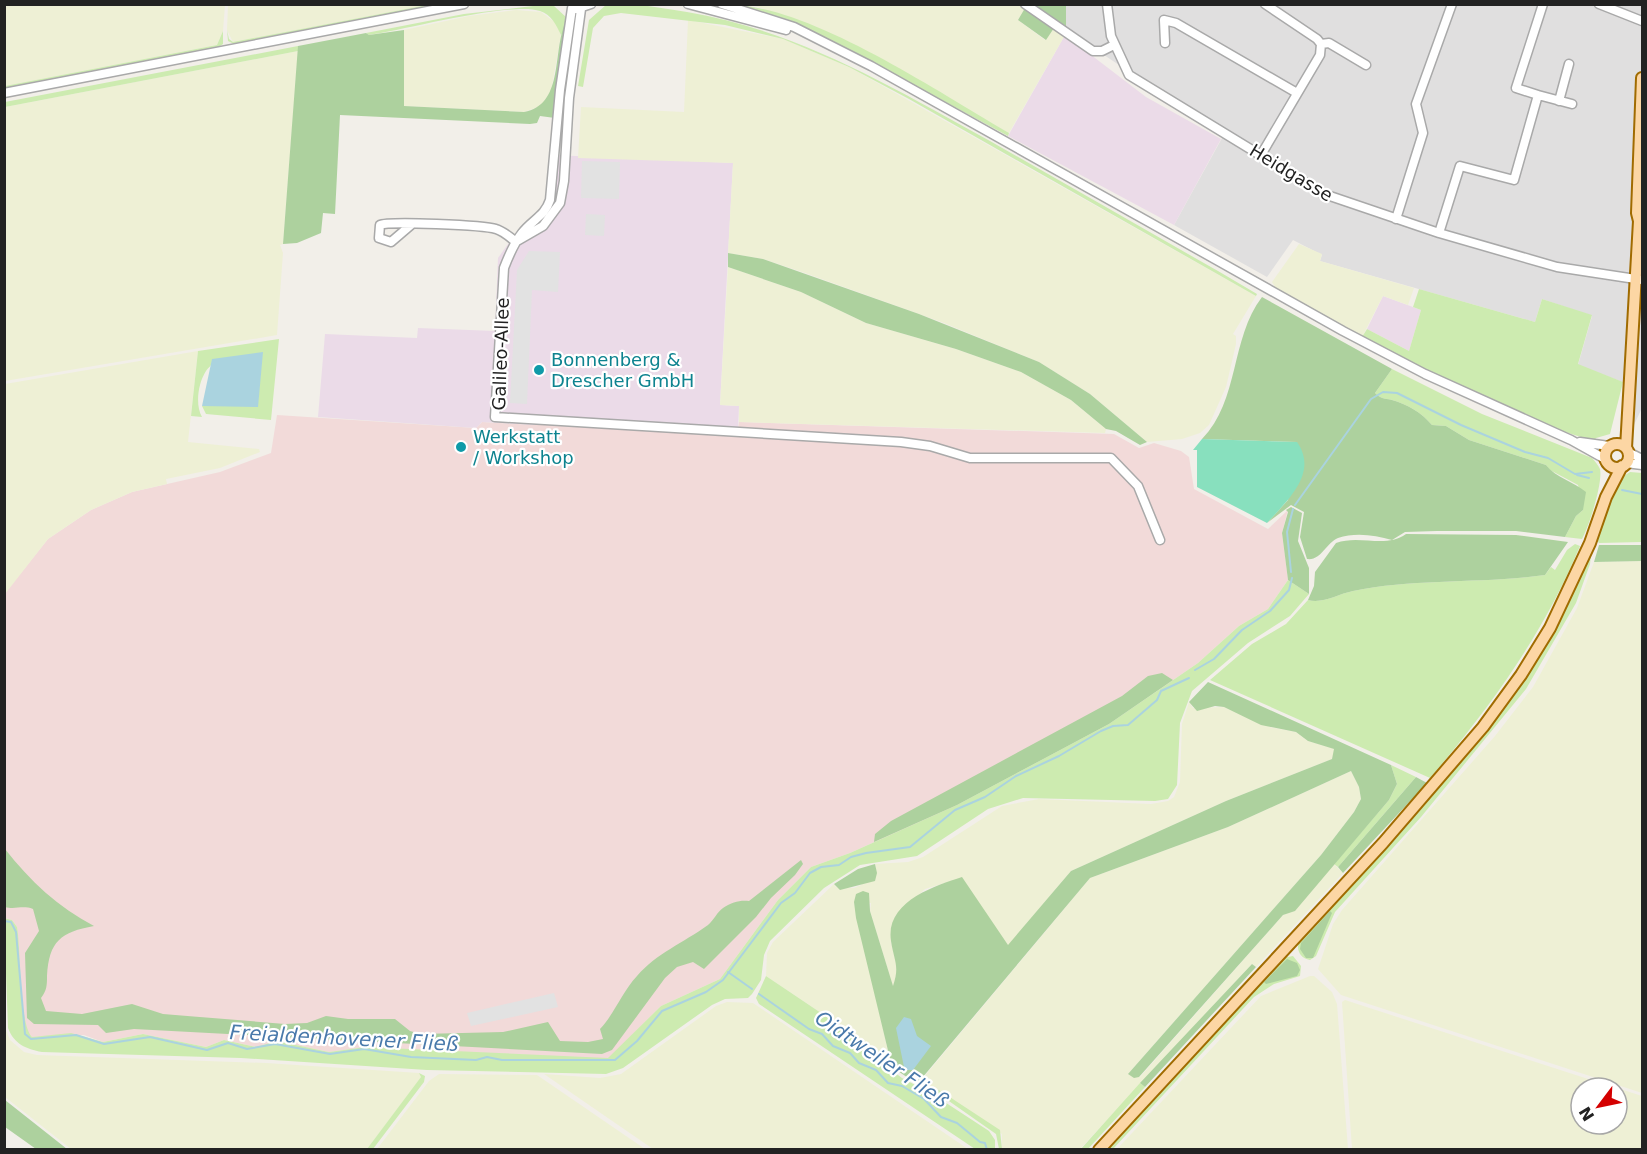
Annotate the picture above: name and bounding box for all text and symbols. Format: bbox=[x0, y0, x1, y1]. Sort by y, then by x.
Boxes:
street label: Heidgasse bbox=[1246, 140, 1337, 206]
street label: Galileo-Allee bbox=[488, 297, 513, 411]
place label: Bonnenberg & Drescher GmbH bbox=[551, 349, 694, 391]
marker: Bonnenberg & Drescher GmbH bbox=[532, 363, 546, 377]
place label: Werkstatt / Workshop bbox=[473, 426, 574, 468]
marker: Werkstatt / Workshop bbox=[454, 440, 468, 454]
water label: Oidtweiler Fließ bbox=[811, 1005, 953, 1113]
water label: Freialdenhovener Fließ bbox=[229, 1020, 459, 1056]
north arrow bbox=[1569, 1076, 1629, 1136]
text: N bbox=[1575, 1103, 1598, 1124]

